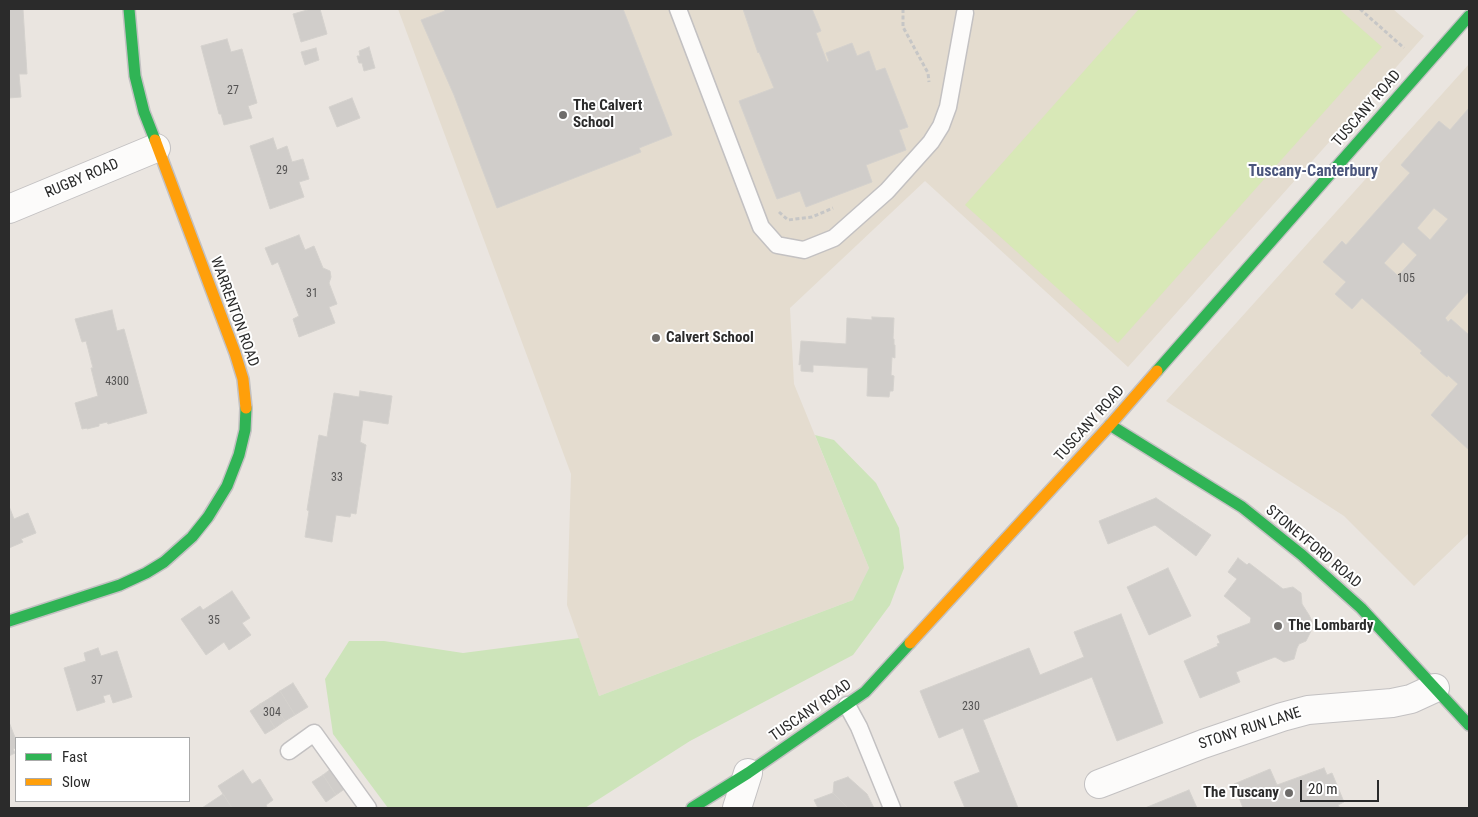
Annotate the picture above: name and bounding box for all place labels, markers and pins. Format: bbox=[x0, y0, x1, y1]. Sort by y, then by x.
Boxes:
place label: The Calvert School bbox=[573, 97, 642, 132]
marker: The Calvert School bbox=[557, 109, 569, 121]
place label: Calvert School bbox=[666, 329, 754, 347]
marker: Calvert School bbox=[650, 332, 662, 344]
place label: The Lombardy bbox=[1288, 617, 1373, 635]
marker: The Lombardy bbox=[1272, 620, 1284, 632]
place label: The Tuscany bbox=[1203, 784, 1279, 802]
marker: The Tuscany bbox=[1283, 787, 1295, 799]

